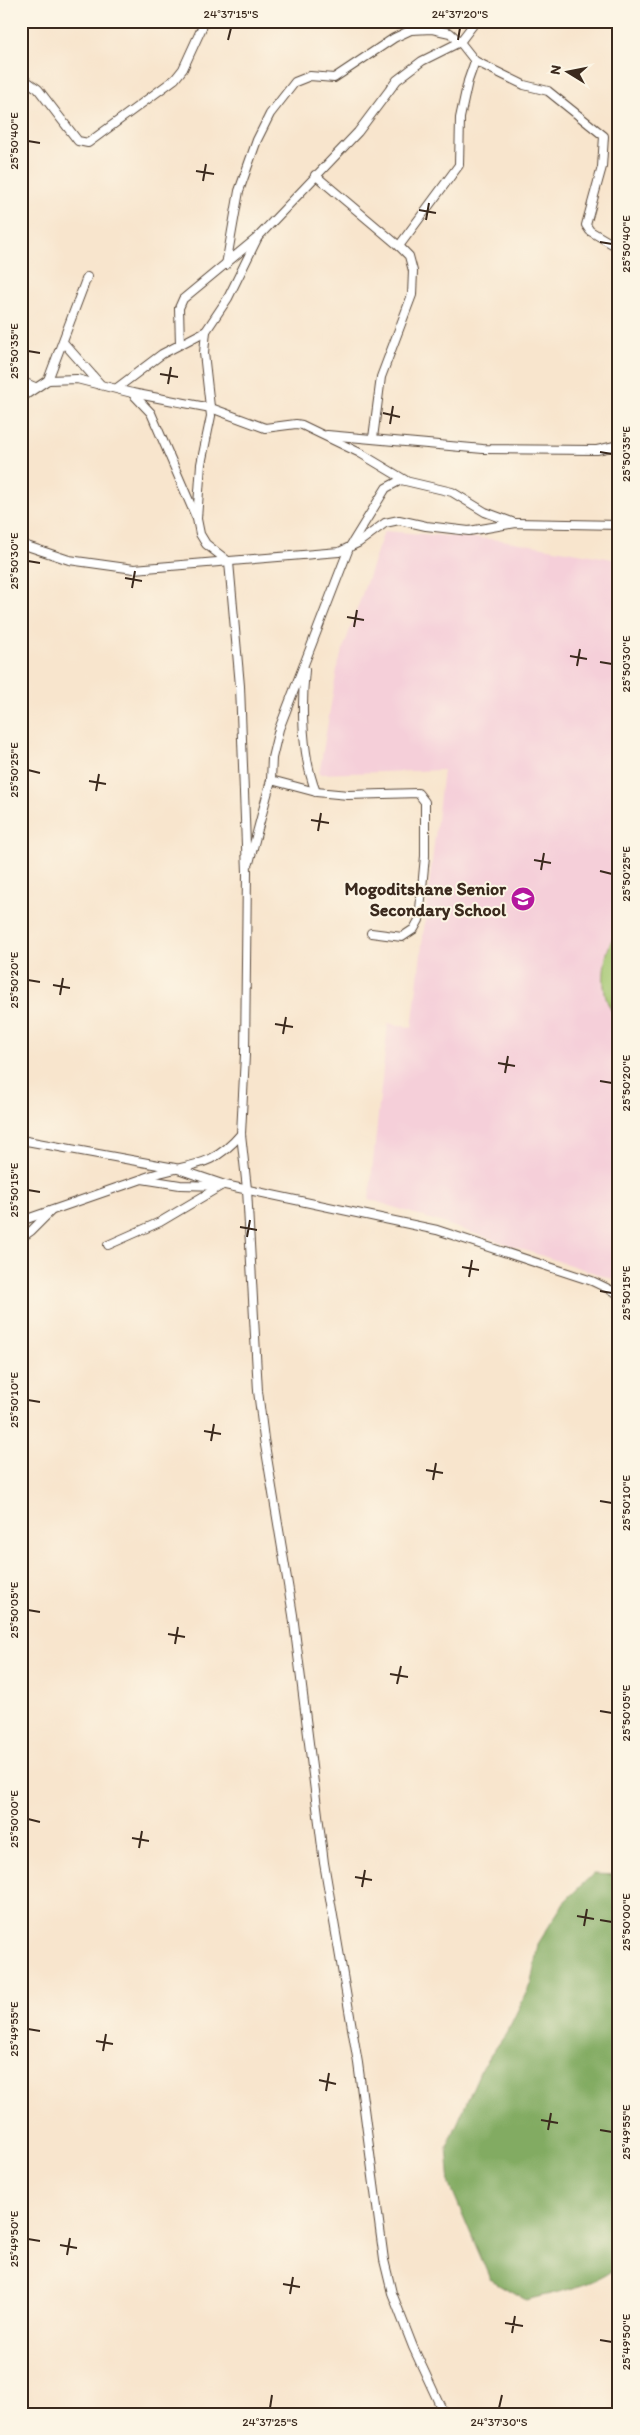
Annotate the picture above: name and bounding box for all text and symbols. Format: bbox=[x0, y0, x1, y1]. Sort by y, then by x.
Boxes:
text: 24°37'15"S bbox=[204, 7, 259, 21]
text: 24°37'20"S bbox=[432, 7, 489, 21]
north arrow bbox=[542, 48, 592, 98]
text: N bbox=[546, 64, 565, 76]
text: 25°50'40"E bbox=[7, 112, 21, 170]
text: 25°50'40"E bbox=[619, 215, 633, 273]
text: 25°50'35"E bbox=[7, 323, 21, 379]
text: 25°50'35"E bbox=[619, 426, 633, 482]
text: 25°50'30"E bbox=[7, 532, 21, 590]
text: 25°50'30"E bbox=[619, 635, 633, 693]
text: 25°50'25"E bbox=[7, 742, 21, 798]
text: 25°50'25"E bbox=[619, 846, 633, 902]
place label: Mogoditshane Senior Secondary School bbox=[344, 878, 507, 921]
school or university icon: Mogoditshane Senior Secondary School bbox=[510, 886, 536, 912]
text: 25°50'20"E bbox=[7, 951, 21, 1008]
text: 25°50'20"E bbox=[619, 1054, 633, 1111]
text: 25°50'15"E bbox=[7, 1162, 21, 1217]
text: 25°50'15"E bbox=[619, 1265, 633, 1320]
text: 25°50'10"E bbox=[7, 1372, 21, 1428]
text: 25°50'10"E bbox=[619, 1475, 633, 1531]
text: 25°50'05"E bbox=[7, 1581, 21, 1638]
text: 25°50'05"E bbox=[619, 1684, 633, 1741]
text: 25°50'00"E bbox=[7, 1790, 21, 1848]
text: 25°50'00"E bbox=[619, 1893, 633, 1951]
text: 25°49'55"E bbox=[7, 2001, 21, 2057]
text: 25°49'55"E bbox=[619, 2104, 633, 2160]
text: 25°49'50"E bbox=[7, 2210, 21, 2267]
text: 25°49'50"E bbox=[619, 2313, 633, 2370]
text: 24°37'25"S bbox=[242, 2415, 298, 2429]
text: 24°37'30"S bbox=[471, 2415, 528, 2429]

